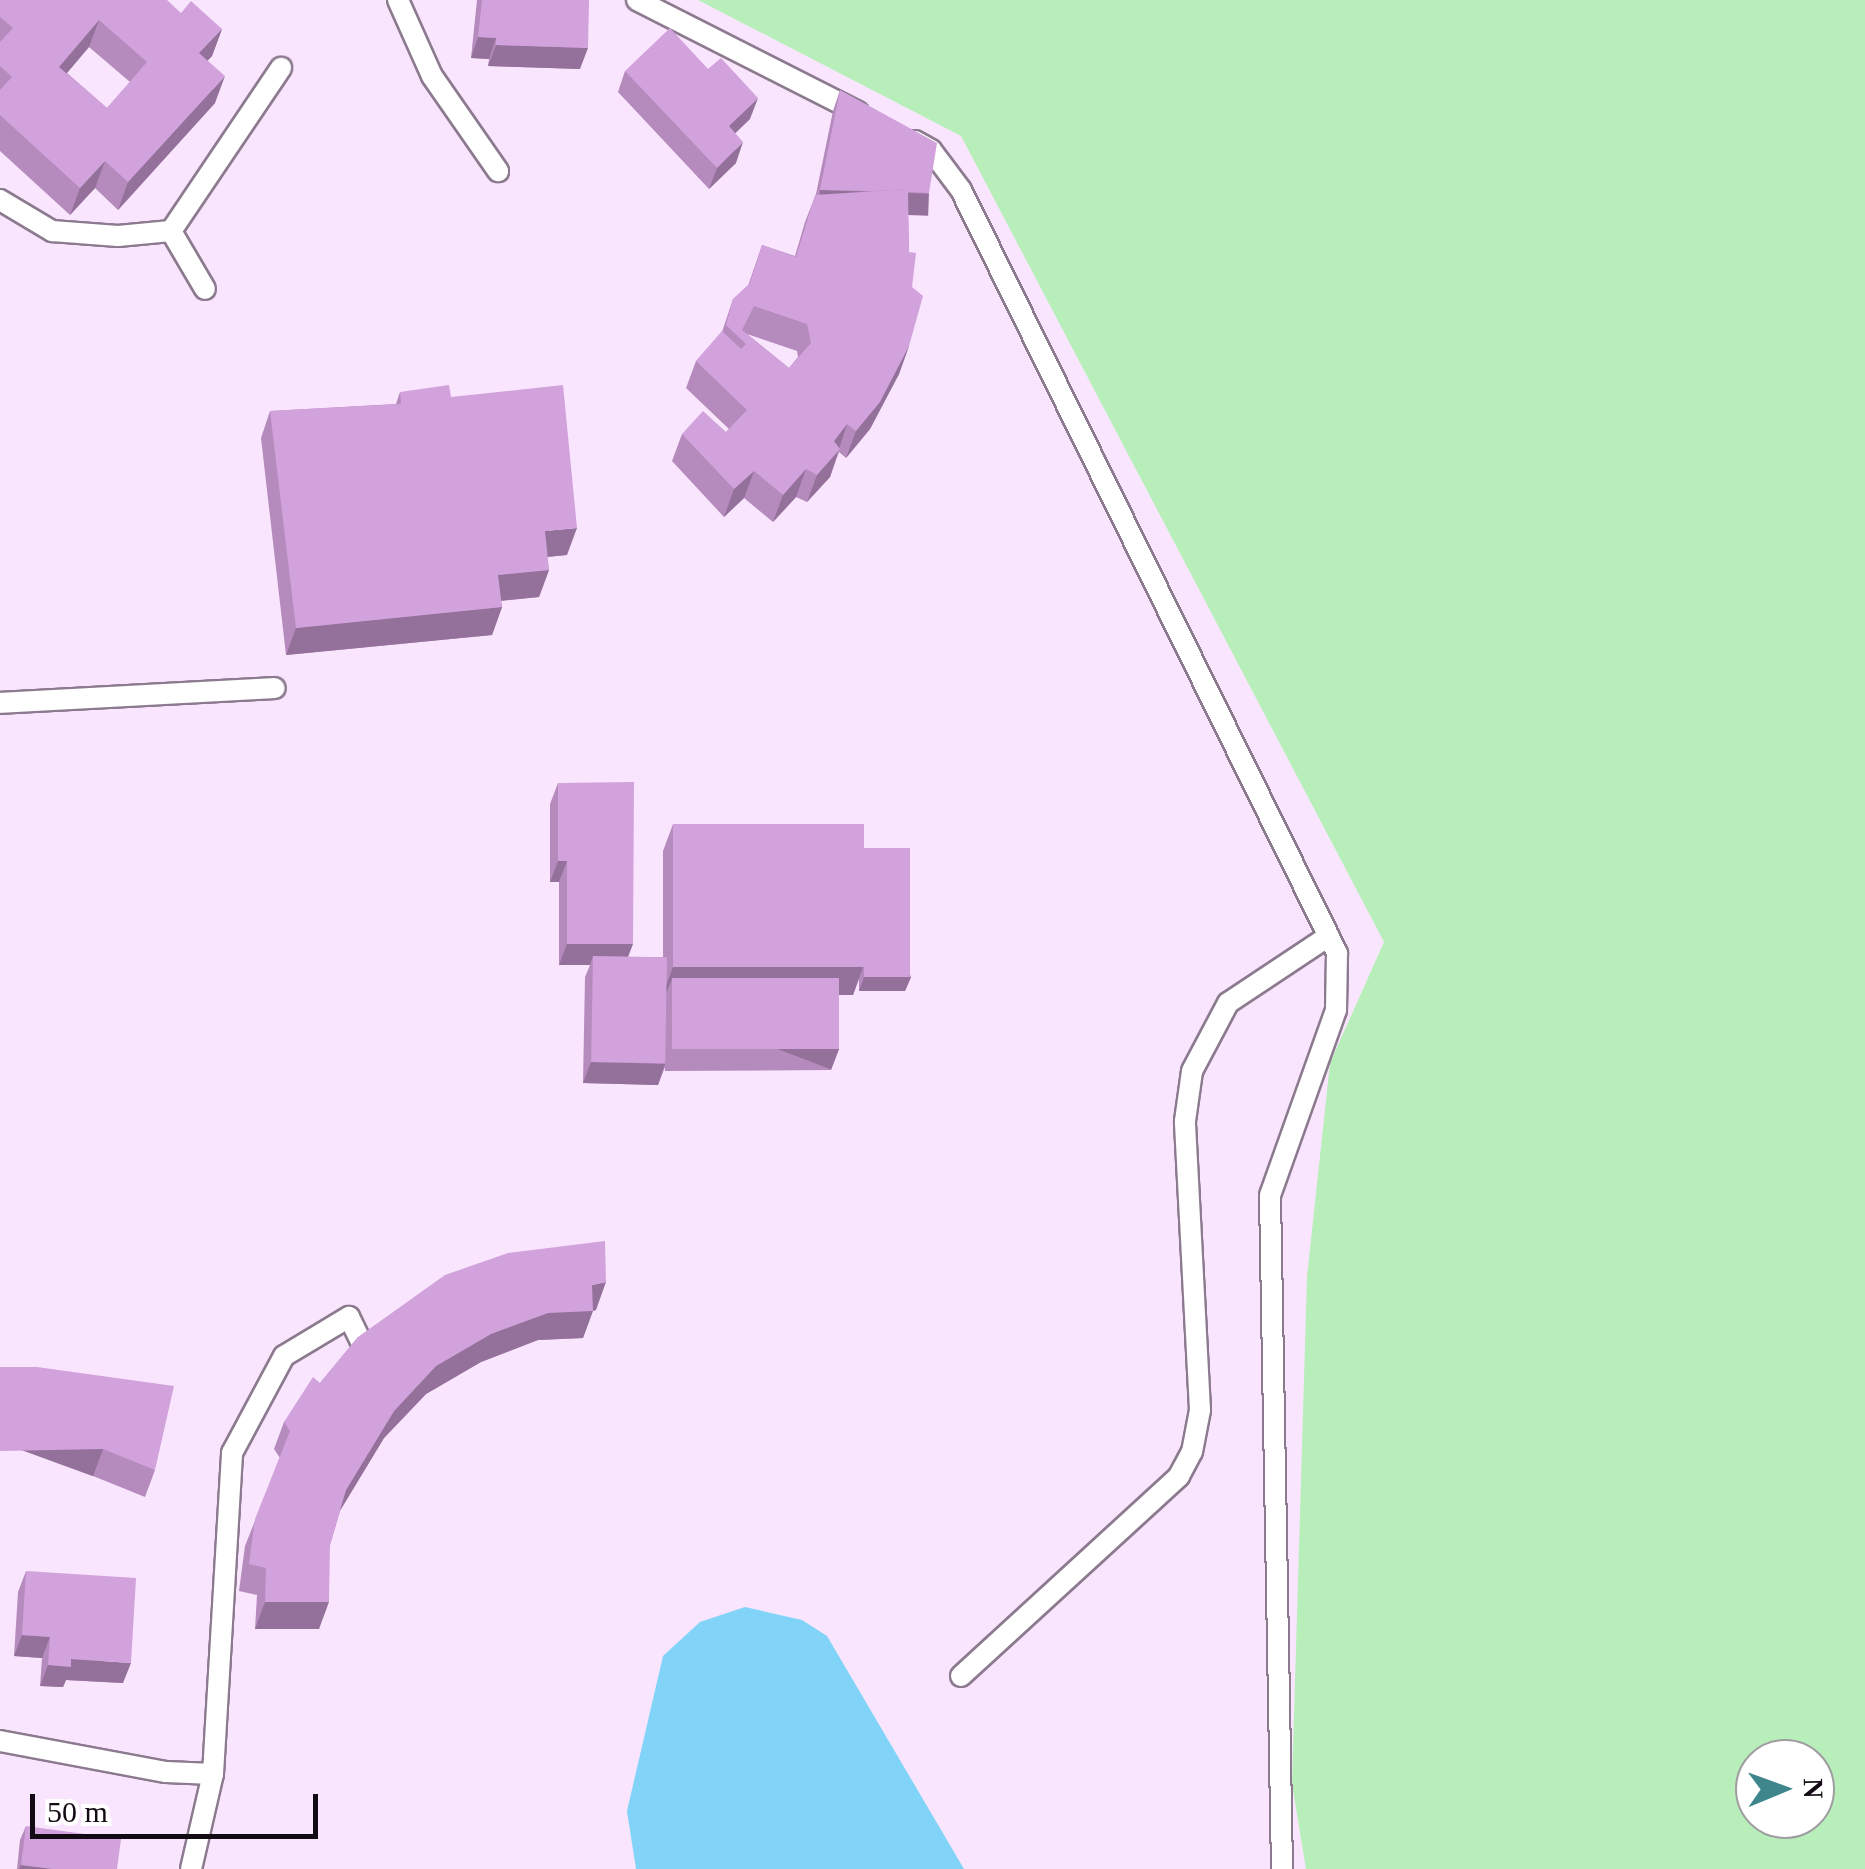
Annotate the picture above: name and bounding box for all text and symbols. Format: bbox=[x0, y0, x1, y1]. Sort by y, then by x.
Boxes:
north arrow bbox=[1735, 1739, 1835, 1839]
scale bar bbox=[35, 1774, 322, 1836]
text: N bbox=[1798, 1778, 1829, 1799]
text: 50 m bbox=[47, 1795, 108, 1828]

